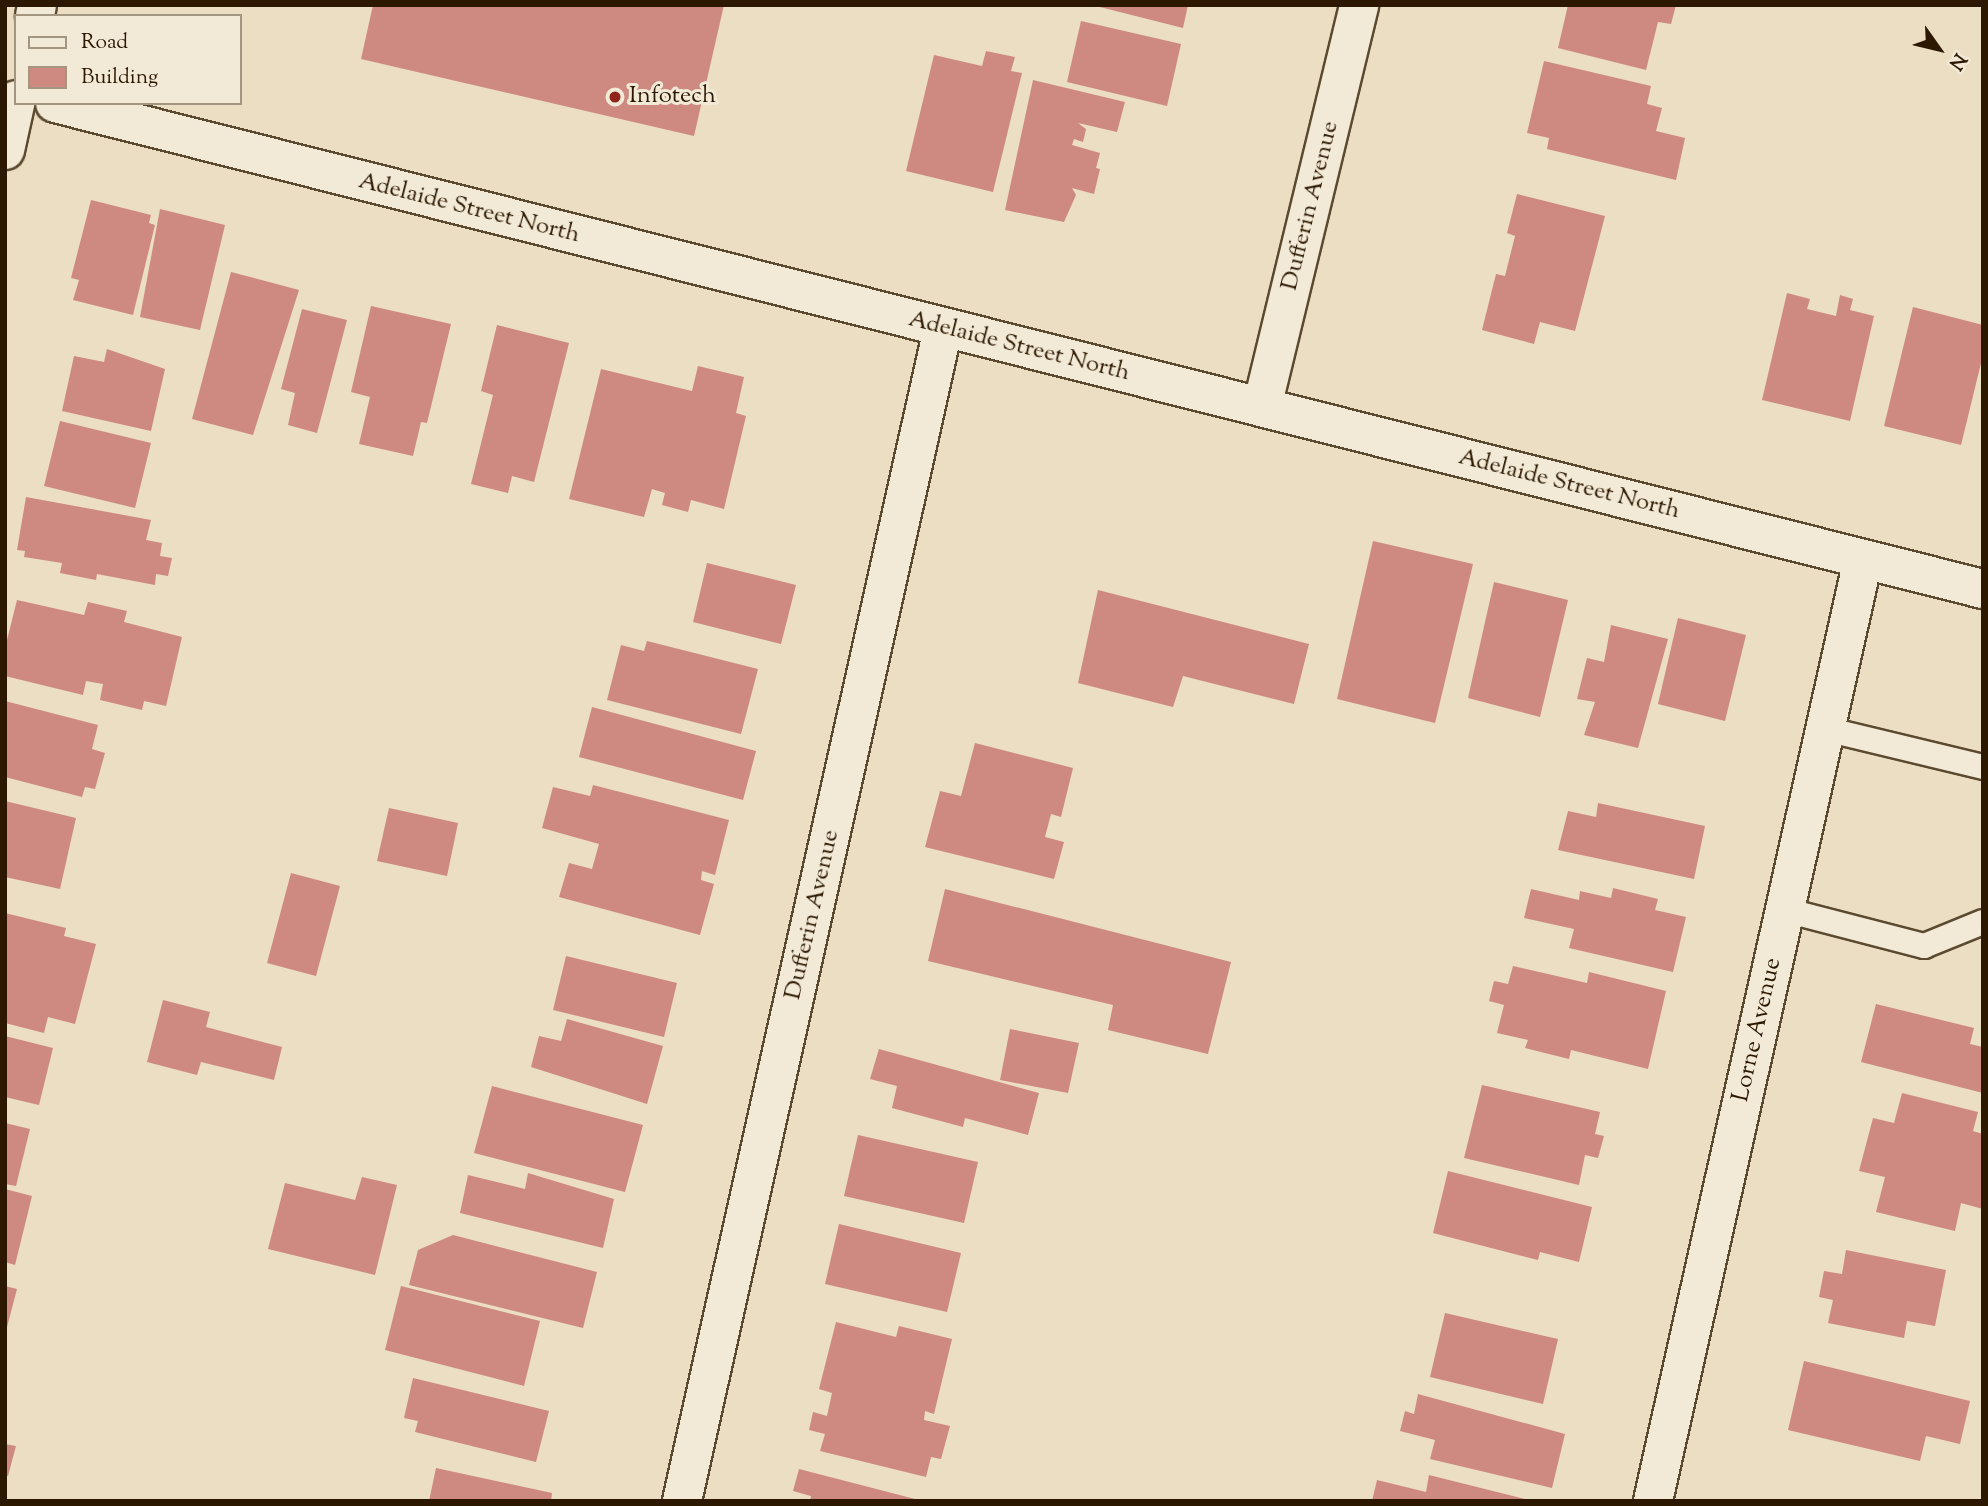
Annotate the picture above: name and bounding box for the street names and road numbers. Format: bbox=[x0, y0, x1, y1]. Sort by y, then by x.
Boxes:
street label: Dufferin Avenue bbox=[1276, 118, 1346, 294]
street label: Adelaide Street North bbox=[355, 168, 583, 250]
street label: Adelaide Street North bbox=[905, 306, 1133, 388]
street label: Adelaide Street North bbox=[1455, 444, 1683, 526]
street label: Dufferin Avenue bbox=[779, 827, 847, 1003]
street label: Lorne Avenue bbox=[1727, 955, 1789, 1105]

